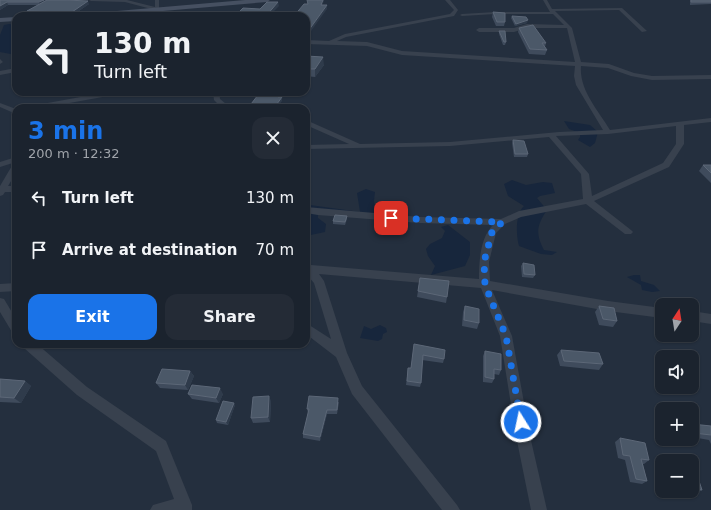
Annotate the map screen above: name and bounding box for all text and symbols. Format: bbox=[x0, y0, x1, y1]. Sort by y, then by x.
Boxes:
text: 130 m bbox=[94, 27, 191, 60]
icon: left bbox=[28, 28, 80, 80]
text: Turn left bbox=[94, 61, 167, 82]
text: 3 min bbox=[28, 117, 103, 145]
button: close bbox=[252, 117, 294, 159]
text: 200 m · 12:32 bbox=[28, 146, 119, 161]
icon: left bbox=[28, 187, 50, 209]
text: Turn left bbox=[62, 189, 134, 207]
text: 130 m bbox=[246, 189, 294, 207]
pin bbox=[374, 201, 408, 235]
icon: arrive bbox=[380, 207, 402, 229]
icon: arrive bbox=[28, 239, 50, 261]
text: Arrive at destination bbox=[62, 241, 237, 259]
text: 70 m bbox=[256, 241, 294, 259]
button: Exit bbox=[28, 294, 157, 340]
button: Share bbox=[165, 294, 294, 340]
north arrow bbox=[655, 298, 699, 342]
map controls bbox=[655, 298, 699, 498]
button: sound bbox=[655, 350, 699, 394]
position arrow bbox=[500, 401, 542, 443]
button: + bbox=[655, 402, 699, 446]
button: − bbox=[655, 454, 699, 498]

